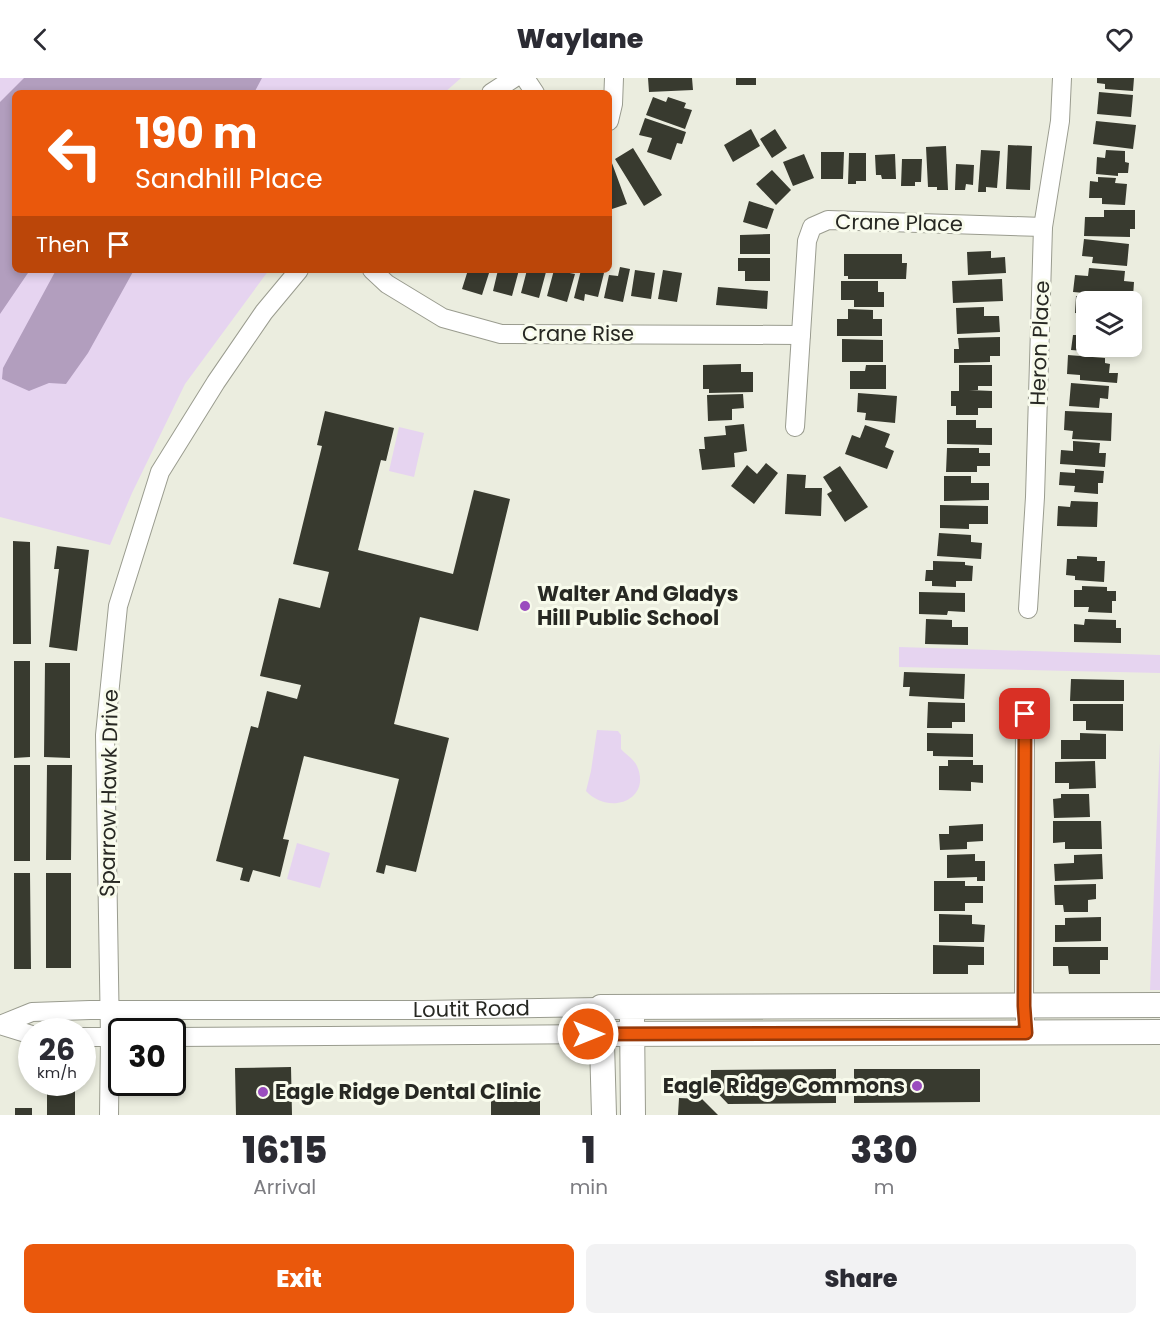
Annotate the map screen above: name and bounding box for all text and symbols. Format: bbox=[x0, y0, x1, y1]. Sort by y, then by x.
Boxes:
text: Waylane bbox=[517, 20, 643, 57]
icon: back bbox=[24, 23, 57, 56]
icon: heart bbox=[1103, 23, 1136, 56]
text: 190 m bbox=[135, 104, 257, 163]
icon: left bbox=[36, 114, 114, 192]
text: Sandhill Place bbox=[135, 160, 323, 197]
street label: Crane Place bbox=[835, 207, 963, 238]
icon: arrive bbox=[102, 228, 135, 261]
text: Then bbox=[36, 229, 90, 260]
street label: Heron Place bbox=[1023, 280, 1056, 406]
map controls bbox=[1076, 291, 1142, 357]
button: layers bbox=[1076, 291, 1142, 357]
street label: Crane Rise bbox=[522, 319, 634, 348]
place label: Walter And Gladys Hill Public School bbox=[537, 579, 739, 632]
marker: Walter And Gladys Hill Public School bbox=[518, 599, 532, 613]
pin bbox=[999, 688, 1050, 739]
street label: Sparrow Hawk Drive bbox=[92, 689, 125, 897]
icon: arrive bbox=[1008, 697, 1041, 730]
street label: Loutit Road bbox=[413, 993, 530, 1024]
position arrow bbox=[556, 1002, 620, 1066]
speed limit sign: 30 bbox=[108, 1018, 186, 1096]
text: 26 bbox=[39, 1028, 75, 1071]
text: km/h bbox=[37, 1062, 77, 1083]
place label: Eagle Ridge Commons bbox=[663, 1071, 905, 1100]
place label: Eagle Ridge Dental Clinic bbox=[275, 1077, 542, 1106]
marker: Eagle Ridge Commons bbox=[910, 1079, 924, 1093]
marker: Eagle Ridge Dental Clinic bbox=[256, 1085, 270, 1099]
text: 16:15 bbox=[242, 1125, 327, 1176]
text: 1 bbox=[582, 1125, 596, 1176]
text: 330 bbox=[850, 1125, 918, 1176]
text: Arrival bbox=[253, 1173, 316, 1201]
text: min bbox=[570, 1173, 608, 1201]
text: m bbox=[874, 1173, 894, 1201]
button: Exit bbox=[24, 1244, 574, 1313]
button: Share bbox=[586, 1244, 1136, 1313]

